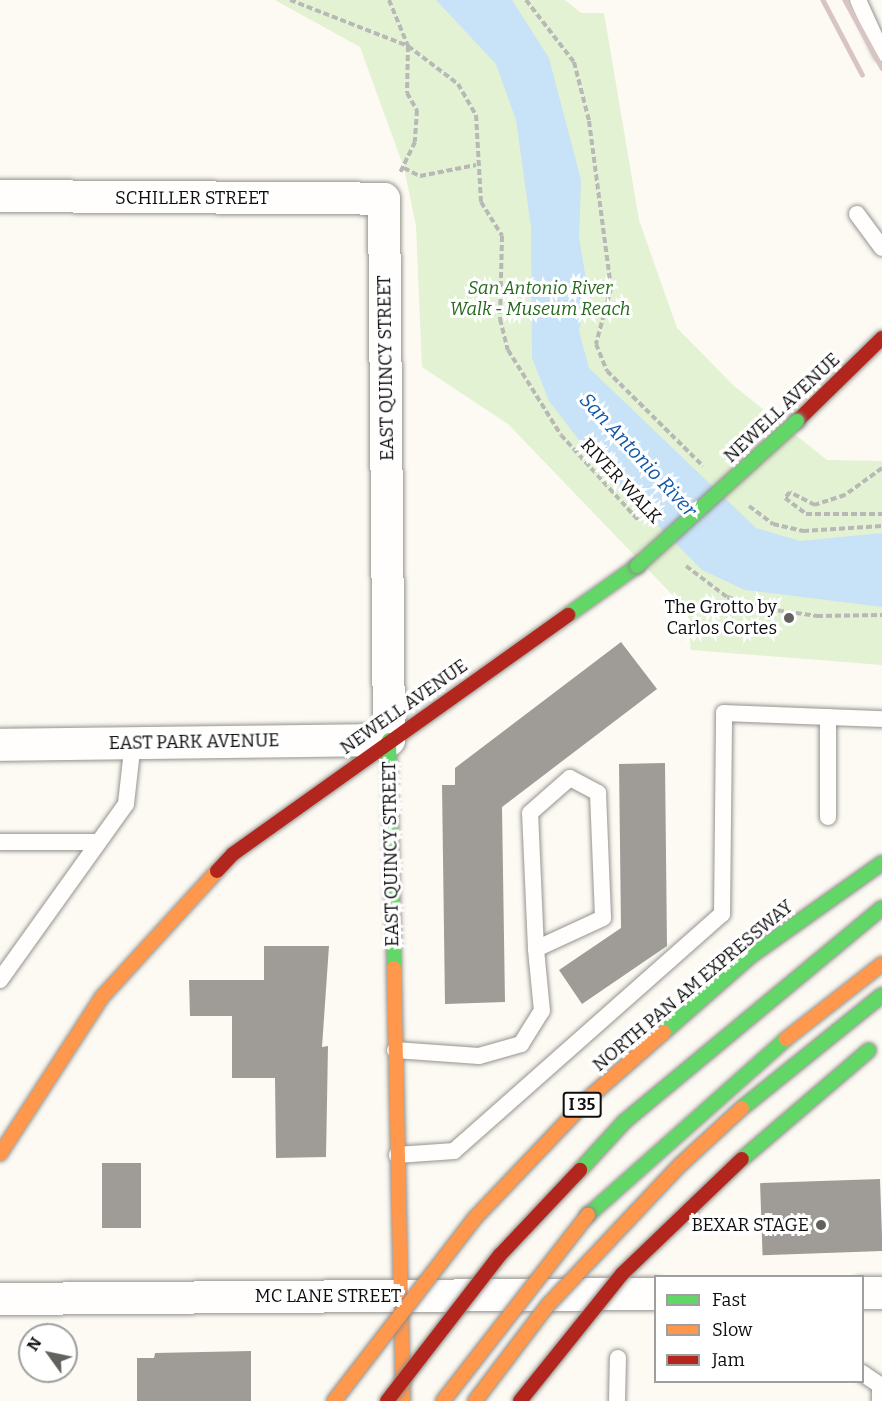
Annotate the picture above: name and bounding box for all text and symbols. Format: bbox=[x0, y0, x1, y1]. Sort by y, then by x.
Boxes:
street label: SCHILLER STREET bbox=[115, 187, 269, 209]
street label: EAST QUINCY STREET bbox=[374, 275, 398, 461]
park label: San Antonio River Walk - Museum Reach bbox=[450, 278, 630, 320]
street label: NEWELL AVENUE bbox=[720, 349, 844, 467]
water label: San Antonio River bbox=[574, 388, 702, 522]
street label: RIVER WALK bbox=[576, 434, 666, 528]
place label: The Grotto by Carlos Cortes bbox=[665, 597, 777, 640]
marker: The Grotto by Carlos Cortes bbox=[782, 611, 796, 625]
street label: NEWELL AVENUE bbox=[336, 655, 472, 759]
street label: EAST PARK AVENUE bbox=[109, 730, 279, 754]
street label: EAST QUINCY STREET bbox=[379, 761, 403, 947]
street label: NORTH PAN AM EXPRESSWAY bbox=[589, 896, 797, 1076]
road number: I 35 bbox=[562, 1092, 602, 1118]
place label: BEXAR STAGE bbox=[692, 1214, 809, 1236]
marker: BEXAR STAGE bbox=[814, 1218, 828, 1232]
legend bbox=[654, 1275, 864, 1383]
street label: MC LANE STREET bbox=[255, 1285, 401, 1307]
text: Fast bbox=[712, 1289, 747, 1311]
text: Slow bbox=[712, 1319, 752, 1341]
north arrow bbox=[18, 1323, 78, 1383]
text: N bbox=[23, 1334, 45, 1354]
text: Jam bbox=[712, 1349, 745, 1371]

